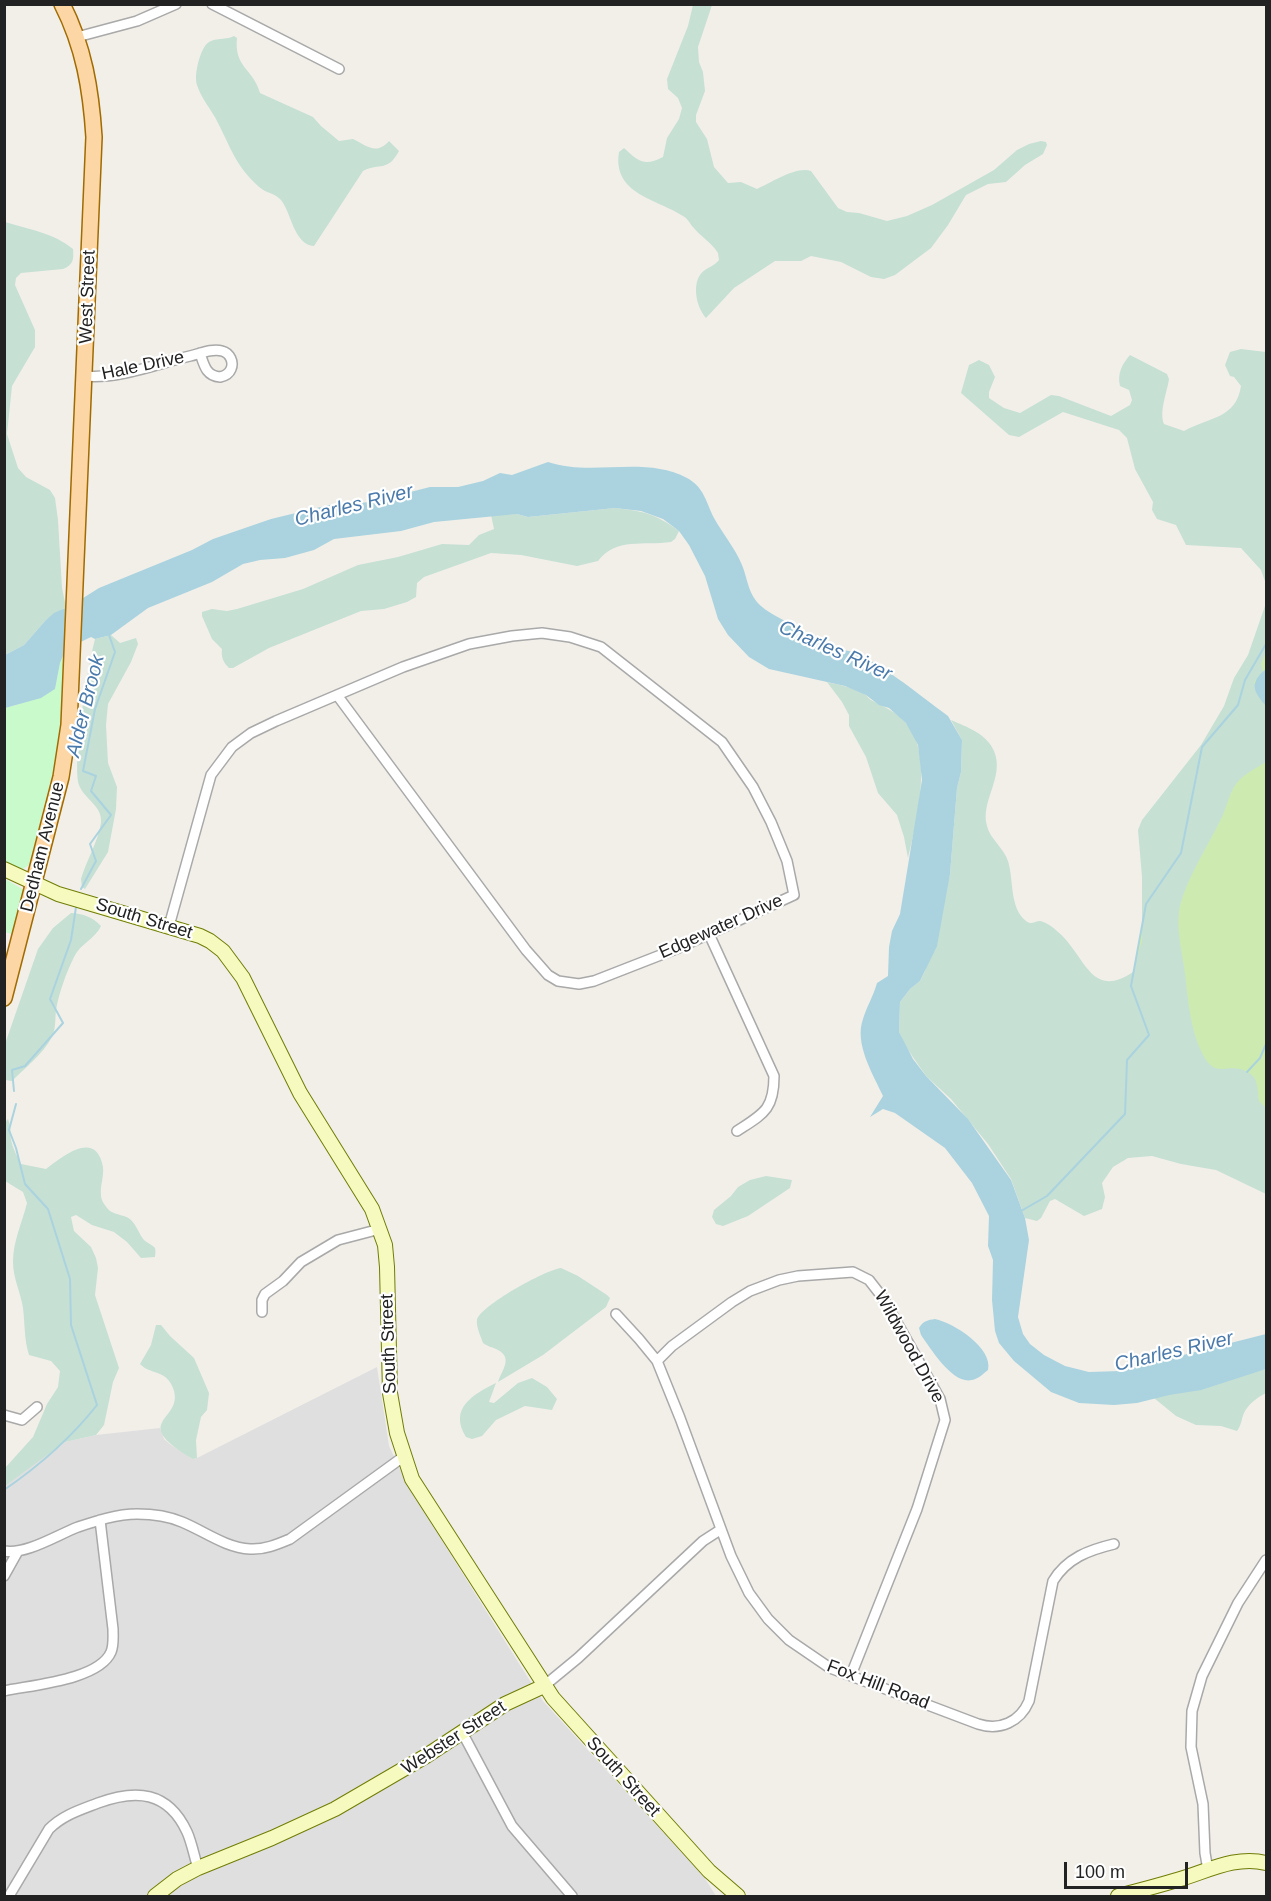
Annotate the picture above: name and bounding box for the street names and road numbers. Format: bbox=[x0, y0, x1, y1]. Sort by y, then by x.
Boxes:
street label: West Street bbox=[76, 250, 100, 344]
street label: Hale Drive bbox=[100, 347, 186, 385]
street label: Dedham Avenue bbox=[16, 779, 70, 915]
street label: Edgewater Drive bbox=[656, 890, 786, 964]
street label: South Street bbox=[93, 894, 195, 944]
street label: Wildwood Drive bbox=[869, 1287, 949, 1407]
street label: South Street bbox=[376, 1294, 402, 1394]
street label: Fox Hill Road bbox=[824, 1656, 932, 1714]
street label: Webster Street bbox=[398, 1696, 510, 1780]
street label: South Street bbox=[581, 1733, 665, 1821]

